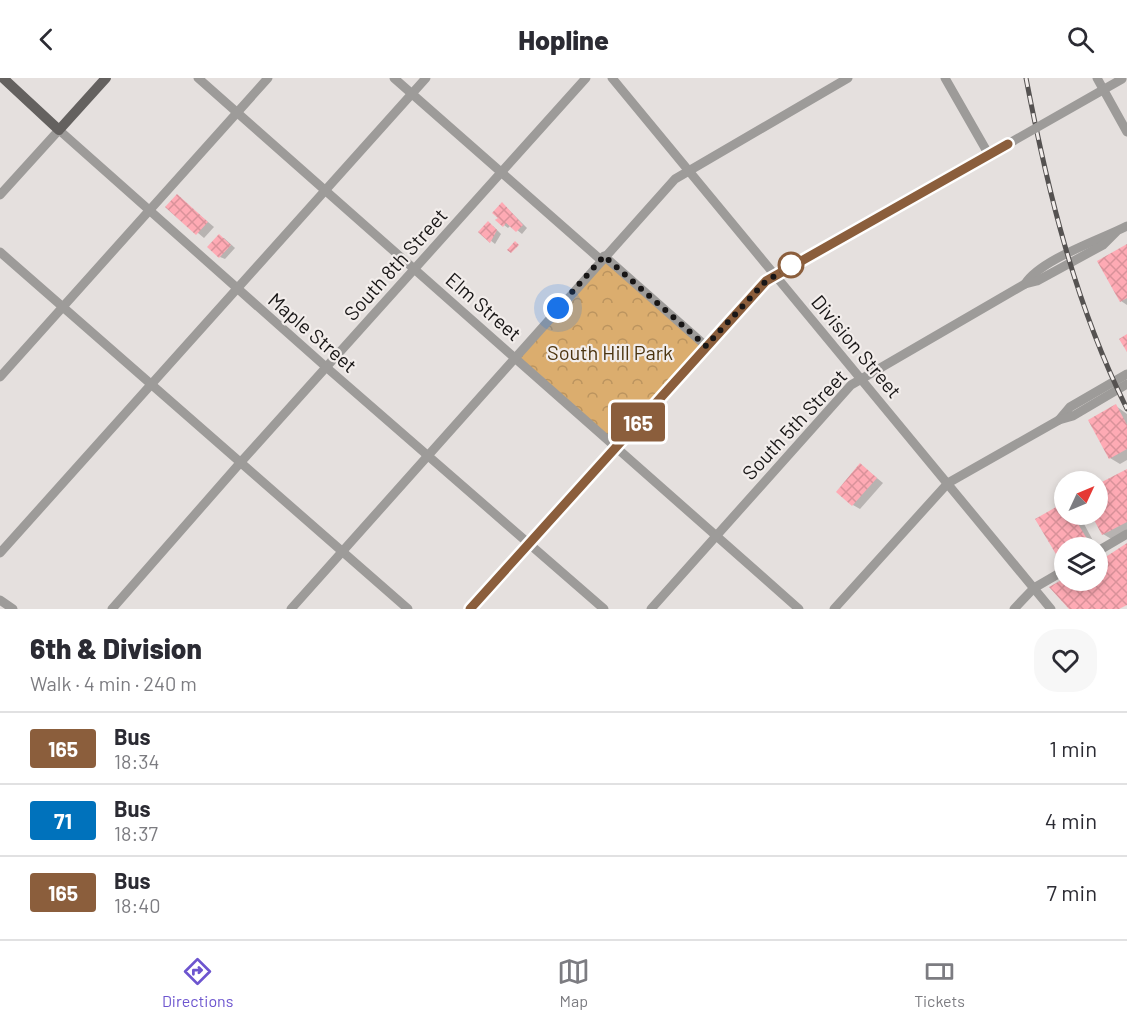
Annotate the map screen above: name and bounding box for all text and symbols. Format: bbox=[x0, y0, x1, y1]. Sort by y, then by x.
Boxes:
icon: back bbox=[30, 23, 63, 56]
text: Hopline bbox=[518, 23, 609, 55]
icon: search bbox=[1064, 23, 1097, 56]
street label: South 8th Street bbox=[338, 203, 452, 325]
unlabelled marker bbox=[778, 252, 804, 278]
street label: Elm Street bbox=[441, 267, 527, 345]
street label: Maple Street bbox=[264, 287, 362, 377]
street label: Division Street bbox=[807, 290, 907, 402]
your location bbox=[543, 293, 573, 323]
park label: South Hill Park bbox=[547, 340, 673, 364]
street label: South 5th Street bbox=[737, 364, 851, 484]
line badge: 165 bbox=[604, 402, 672, 442]
text: 165 bbox=[623, 410, 653, 435]
north arrow bbox=[1054, 471, 1108, 525]
map controls bbox=[1054, 471, 1108, 591]
button: layers bbox=[1054, 537, 1108, 591]
button: heart bbox=[1034, 629, 1097, 692]
text: 6th & Division bbox=[30, 631, 202, 665]
text: Walk · 4 min · 240 m bbox=[30, 671, 197, 695]
text: Bus bbox=[114, 723, 151, 749]
text: 1 min bbox=[1049, 735, 1097, 761]
text: 165 bbox=[48, 736, 78, 761]
text: 18:34 bbox=[114, 749, 160, 773]
text: Bus bbox=[114, 795, 151, 821]
text: 4 min bbox=[1045, 807, 1097, 833]
text: 71 bbox=[54, 808, 72, 833]
text: 18:37 bbox=[114, 821, 158, 845]
text: Bus bbox=[114, 867, 151, 893]
text: 7 min bbox=[1047, 879, 1097, 905]
text: 165 bbox=[48, 880, 78, 905]
text: 18:40 bbox=[114, 893, 161, 917]
tab: Directions bbox=[162, 955, 233, 1010]
tab: Map bbox=[557, 955, 590, 1010]
tab: Tickets bbox=[914, 955, 965, 1010]

